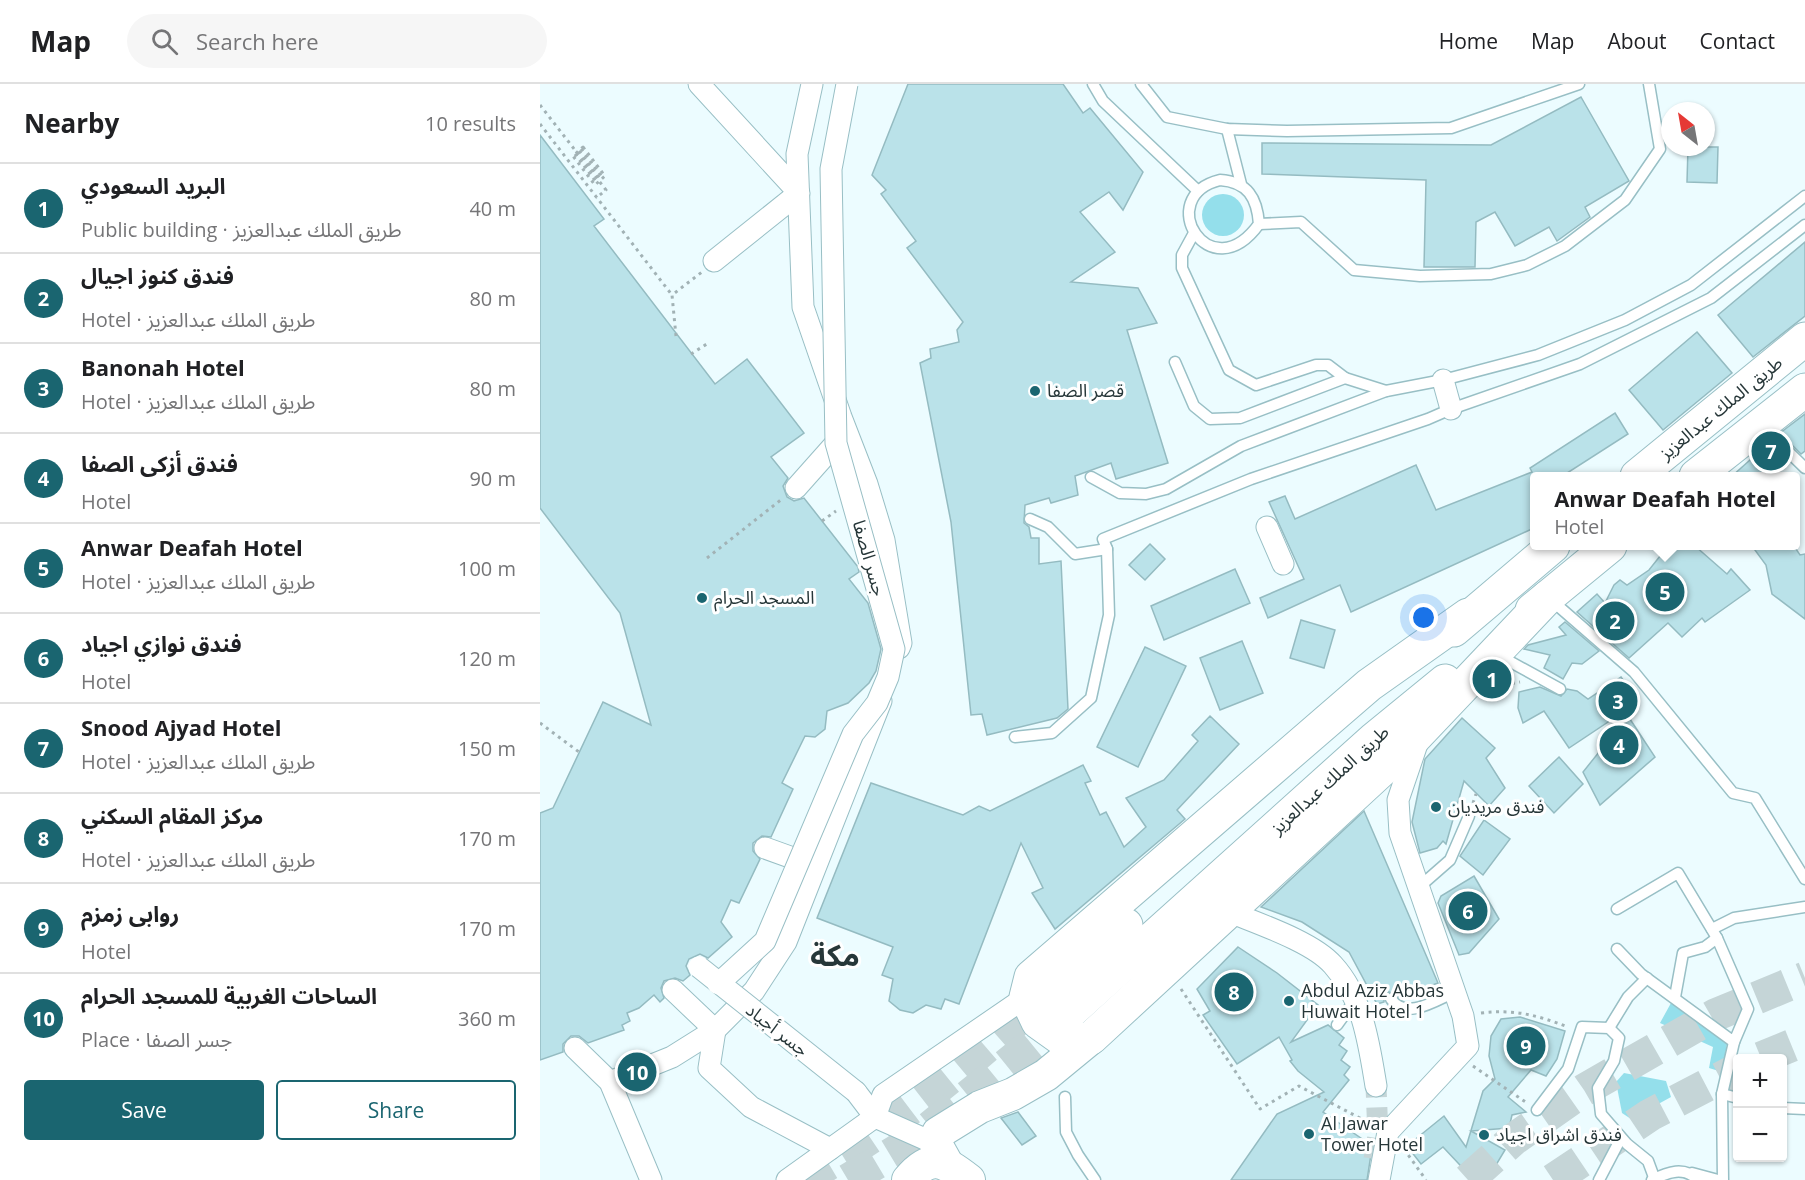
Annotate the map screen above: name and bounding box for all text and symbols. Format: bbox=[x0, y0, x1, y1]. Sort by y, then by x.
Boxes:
search box bbox=[127, 14, 547, 68]
text: Map bbox=[30, 22, 91, 60]
icon: search bbox=[148, 25, 181, 58]
text: Search here bbox=[196, 26, 319, 56]
text: Home bbox=[1439, 27, 1498, 55]
text: Map bbox=[1531, 27, 1574, 55]
text: About bbox=[1607, 27, 1667, 55]
text: Contact bbox=[1700, 27, 1775, 55]
north arrow bbox=[1661, 102, 1715, 156]
text: Nearby bbox=[24, 105, 119, 141]
text: 10 results bbox=[425, 110, 516, 137]
text: البريد السعودي bbox=[81, 170, 225, 200]
text: 1 bbox=[38, 195, 49, 222]
text: 40 m bbox=[469, 195, 516, 222]
text: Public building · طريق الملك عبدالعزيز bbox=[81, 216, 402, 243]
text: فندق كنوز اجيال bbox=[81, 260, 234, 290]
text: 2 bbox=[38, 285, 49, 312]
text: 80 m bbox=[469, 285, 516, 312]
text: Hotel · طريق الملك عبدالعزيز bbox=[81, 306, 315, 333]
street label: طريق الملك عبدالعزيز bbox=[1653, 350, 1787, 465]
text: Banonah Hotel bbox=[81, 352, 245, 382]
text: 3 bbox=[38, 375, 49, 402]
text: 80 m bbox=[469, 375, 516, 402]
place label: قصر الصفا bbox=[1047, 378, 1124, 402]
marker: قصر الصفا bbox=[1028, 384, 1042, 398]
text: Hotel · طريق الملك عبدالعزيز bbox=[81, 388, 315, 415]
pin: 7 bbox=[1752, 428, 1790, 473]
text: فندق أزكى الصفا bbox=[81, 448, 238, 478]
text: 4 bbox=[38, 465, 49, 492]
text: 90 m bbox=[469, 465, 516, 492]
popup bbox=[1530, 472, 1800, 550]
text: Anwar Deafah Hotel bbox=[1554, 483, 1776, 513]
text: Hotel bbox=[81, 488, 131, 515]
text: Hotel bbox=[1554, 513, 1604, 540]
street label: جسر الصفا bbox=[848, 517, 892, 598]
text: Anwar Deafah Hotel bbox=[81, 532, 303, 562]
text: 5 bbox=[38, 555, 49, 582]
text: 100 m bbox=[458, 555, 516, 582]
text: Hotel · طريق الملك عبدالعزيز bbox=[81, 568, 315, 595]
pin: 5 bbox=[1646, 570, 1684, 614]
place label: المسجد الحرام bbox=[714, 585, 815, 612]
marker: المسجد الحرام bbox=[695, 591, 709, 605]
pin: 2 bbox=[1596, 598, 1634, 644]
your location bbox=[1409, 603, 1438, 632]
text: فندق نوازي اجياد bbox=[81, 628, 242, 658]
text: 6 bbox=[38, 645, 49, 672]
text: 120 m bbox=[458, 645, 516, 672]
pin: 1 bbox=[1472, 656, 1512, 702]
text: Hotel bbox=[81, 668, 131, 695]
pin: 3 bbox=[1598, 678, 1638, 724]
text: Snood Ajyad Hotel bbox=[81, 712, 282, 742]
street label: طريق الملك عبدالعزيز bbox=[1264, 720, 1394, 840]
pin: 4 bbox=[1600, 722, 1638, 768]
text: 7 bbox=[38, 735, 49, 762]
text: 150 m bbox=[458, 735, 516, 762]
text: Hotel · طريق الملك عبدالعزيز bbox=[81, 748, 315, 775]
place label: فندق مريديان bbox=[1448, 794, 1544, 818]
text: مركز المقام السكني bbox=[81, 800, 263, 830]
marker: فندق مريديان bbox=[1429, 800, 1443, 814]
text: 8 bbox=[38, 825, 49, 852]
text: 170 m bbox=[458, 825, 516, 852]
text: Hotel · طريق الملك عبدالعزيز bbox=[81, 846, 315, 873]
pin: 6 bbox=[1448, 888, 1488, 934]
text: روابی زمزم bbox=[81, 898, 179, 928]
text: 9 bbox=[38, 915, 49, 942]
text: 170 m bbox=[458, 915, 516, 942]
district label: مكة bbox=[810, 934, 860, 975]
text: Hotel bbox=[81, 938, 131, 965]
pin: 8 bbox=[1214, 970, 1254, 1014]
place label: Abdul Aziz Abbas Huwait Hotel 1 bbox=[1301, 978, 1444, 1023]
text: الساحات الغربية للمسجد الحرام bbox=[81, 980, 377, 1010]
marker: Abdul Aziz Abbas Huwait Hotel 1 bbox=[1282, 994, 1296, 1008]
street label: جسر أجياد bbox=[741, 997, 814, 1061]
text: 10 bbox=[32, 1005, 55, 1032]
text: 360 m bbox=[458, 1005, 516, 1032]
pin: 9 bbox=[1506, 1024, 1546, 1068]
text: Place · جسر الصفا bbox=[81, 1026, 232, 1053]
pin: 10 bbox=[618, 1050, 656, 1094]
map controls bbox=[1733, 1054, 1787, 1162]
button: + bbox=[1733, 1054, 1787, 1108]
button: Save bbox=[24, 1080, 264, 1140]
button: Share bbox=[276, 1080, 516, 1140]
button: − bbox=[1733, 1108, 1787, 1162]
place label: Al Jawar Tower Hotel bbox=[1321, 1111, 1423, 1156]
place label: فندق اشراق اجياد bbox=[1496, 1122, 1622, 1146]
marker: Al Jawar Tower Hotel bbox=[1302, 1127, 1316, 1141]
marker: فندق اشراق اجياد bbox=[1477, 1128, 1491, 1142]

